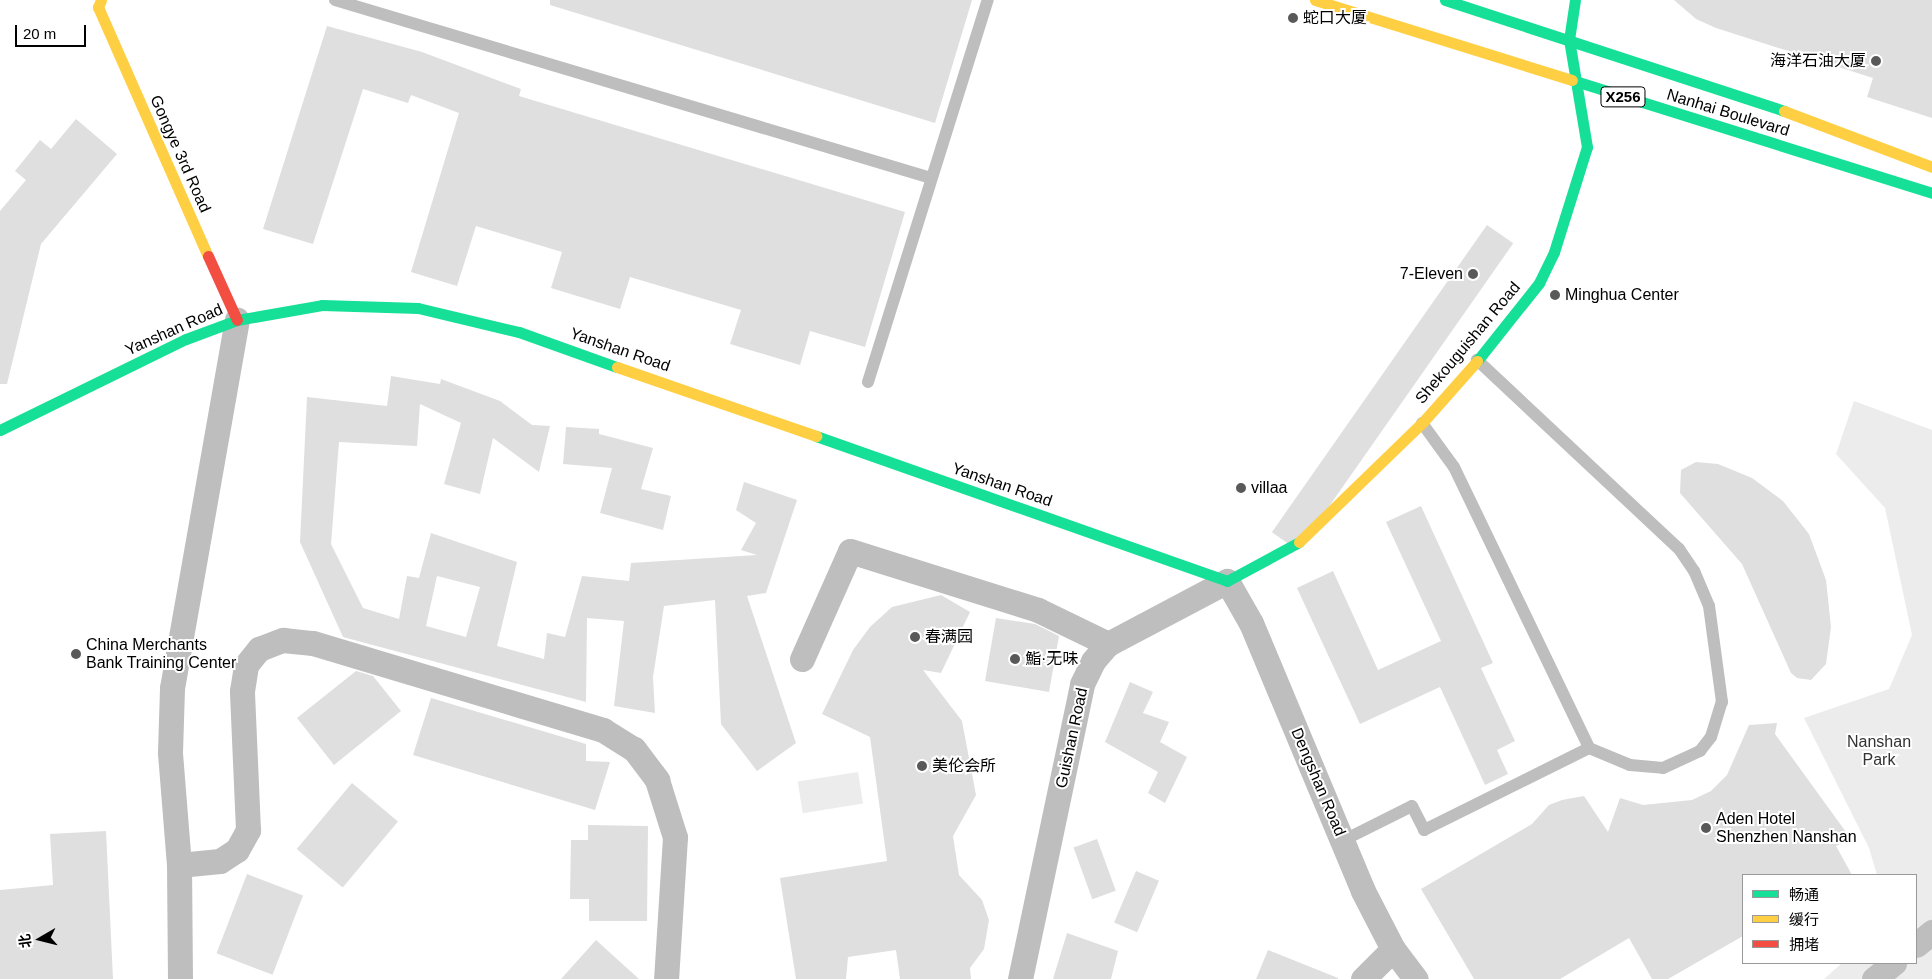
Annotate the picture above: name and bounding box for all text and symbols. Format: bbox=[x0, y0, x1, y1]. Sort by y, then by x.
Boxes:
place label: 蛇口大厦 bbox=[1303, 8, 1367, 28]
marker: 蛇口大厦 bbox=[1287, 12, 1299, 24]
scale bar bbox=[18, 15, 89, 47]
text: 20 m bbox=[23, 25, 56, 42]
place label: 海洋石油大厦 bbox=[1770, 51, 1866, 71]
marker: 海洋石油大厦 bbox=[1870, 55, 1882, 67]
road number: X256 bbox=[1599, 84, 1647, 110]
street label: Nanhai Boulevard bbox=[1664, 85, 1792, 141]
street label: Gongye 3rd Road bbox=[146, 92, 214, 216]
place label: 7-Eleven bbox=[1400, 264, 1463, 284]
marker: 7-Eleven bbox=[1467, 268, 1479, 280]
street label: Shekouguishan Road bbox=[1411, 278, 1525, 408]
place label: Minghua Center bbox=[1565, 285, 1679, 305]
marker: Minghua Center bbox=[1549, 289, 1561, 301]
street label: Yanshan Road bbox=[122, 300, 226, 360]
street label: Yanshan Road bbox=[567, 324, 673, 376]
street label: Yanshan Road bbox=[949, 459, 1055, 511]
place label: villaa bbox=[1251, 478, 1287, 498]
marker: villaa bbox=[1235, 482, 1247, 494]
place label: 春满园 bbox=[925, 627, 973, 647]
marker: 春满园 bbox=[909, 631, 921, 643]
place label: China Merchants Bank Training Center bbox=[86, 635, 237, 673]
marker: China Merchants Bank Training Center bbox=[70, 648, 82, 660]
place label: 鮨·无味 bbox=[1025, 649, 1078, 669]
marker: 鮨·无味 bbox=[1009, 653, 1021, 665]
street label: Guishan Road bbox=[1052, 686, 1092, 790]
street label: Dengshan Road bbox=[1287, 725, 1349, 839]
park label: Nanshan Park bbox=[1847, 732, 1911, 770]
place label: 美伦会所 bbox=[932, 756, 996, 776]
marker: 美伦会所 bbox=[916, 760, 928, 772]
place label: Aden Hotel Shenzhen Nanshan bbox=[1716, 809, 1857, 847]
marker: Aden Hotel Shenzhen Nanshan bbox=[1700, 822, 1712, 834]
legend bbox=[1742, 874, 1917, 964]
text: 畅通 bbox=[1789, 886, 1819, 903]
text: 缓行 bbox=[1789, 911, 1819, 928]
north arrow bbox=[15, 914, 65, 964]
text: 北 bbox=[16, 933, 34, 949]
text: 拥堵 bbox=[1789, 936, 1819, 953]

